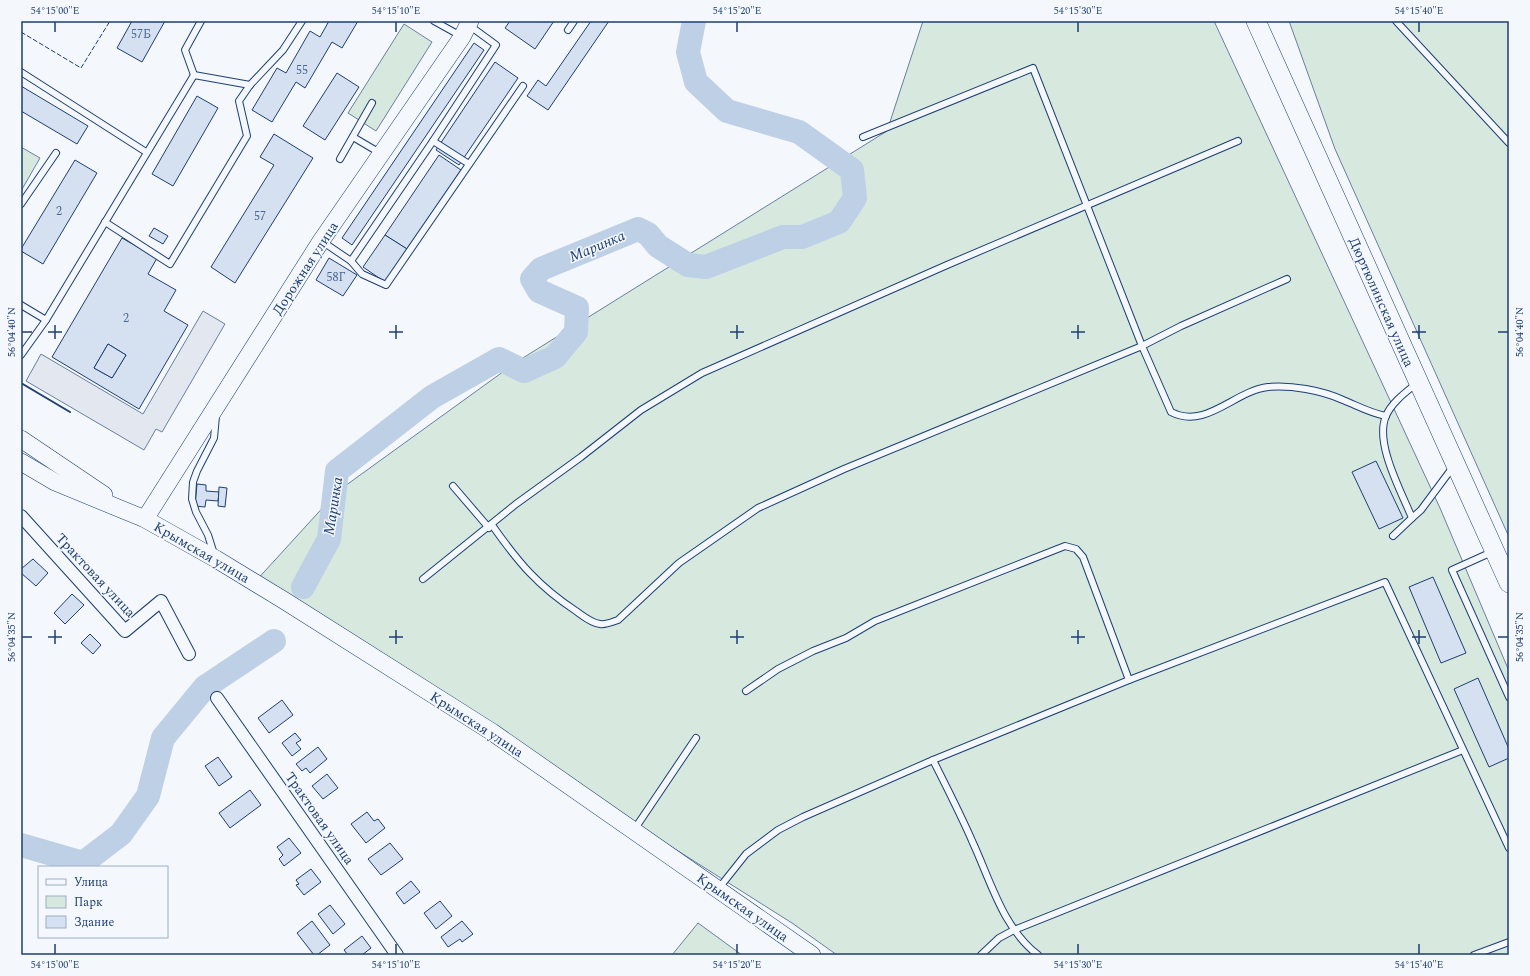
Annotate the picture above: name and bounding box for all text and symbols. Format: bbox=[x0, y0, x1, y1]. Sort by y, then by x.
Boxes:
text: 54°15'00"E bbox=[31, 3, 79, 19]
text: 54°15'10"E bbox=[372, 3, 420, 19]
text: 54°15'20"E bbox=[713, 3, 761, 19]
text: 54°15'30"E bbox=[1054, 3, 1102, 19]
text: 54°15'40"E bbox=[1395, 3, 1443, 19]
house number: 57Б bbox=[131, 25, 151, 44]
house number: 55 bbox=[296, 61, 308, 80]
house number: 2 bbox=[56, 202, 62, 221]
house number: 57 bbox=[254, 207, 266, 226]
street label: Дорожная улица bbox=[267, 217, 344, 319]
water label: Маринка bbox=[566, 224, 629, 269]
street label: Дюртюлинская улица bbox=[1343, 234, 1420, 371]
house number: 58Г bbox=[326, 268, 346, 287]
text: 56°04'40"N bbox=[4, 307, 20, 357]
text: 56°04'40"N bbox=[1512, 307, 1528, 357]
house number: 2 bbox=[123, 309, 129, 328]
water label: Маринка bbox=[318, 475, 350, 537]
street label: Крымская улица bbox=[150, 516, 254, 589]
street label: Трактовая улица bbox=[51, 528, 141, 622]
text: 56°04'35"N bbox=[4, 612, 20, 662]
text: 56°04'35"N bbox=[1512, 612, 1528, 662]
street label: Крымская улица bbox=[426, 686, 528, 763]
street label: Трактовая улица bbox=[280, 768, 360, 869]
legend bbox=[38, 866, 168, 938]
street label: Крымская улица bbox=[692, 868, 793, 947]
text: Улица bbox=[74, 873, 108, 892]
text: Парк bbox=[74, 893, 103, 912]
text: Здание bbox=[74, 913, 114, 932]
text: 54°15'00"E bbox=[31, 957, 79, 973]
text: 54°15'10"E bbox=[372, 957, 420, 973]
text: 54°15'20"E bbox=[713, 957, 761, 973]
text: 54°15'30"E bbox=[1054, 957, 1102, 973]
text: 54°15'40"E bbox=[1395, 957, 1443, 973]

